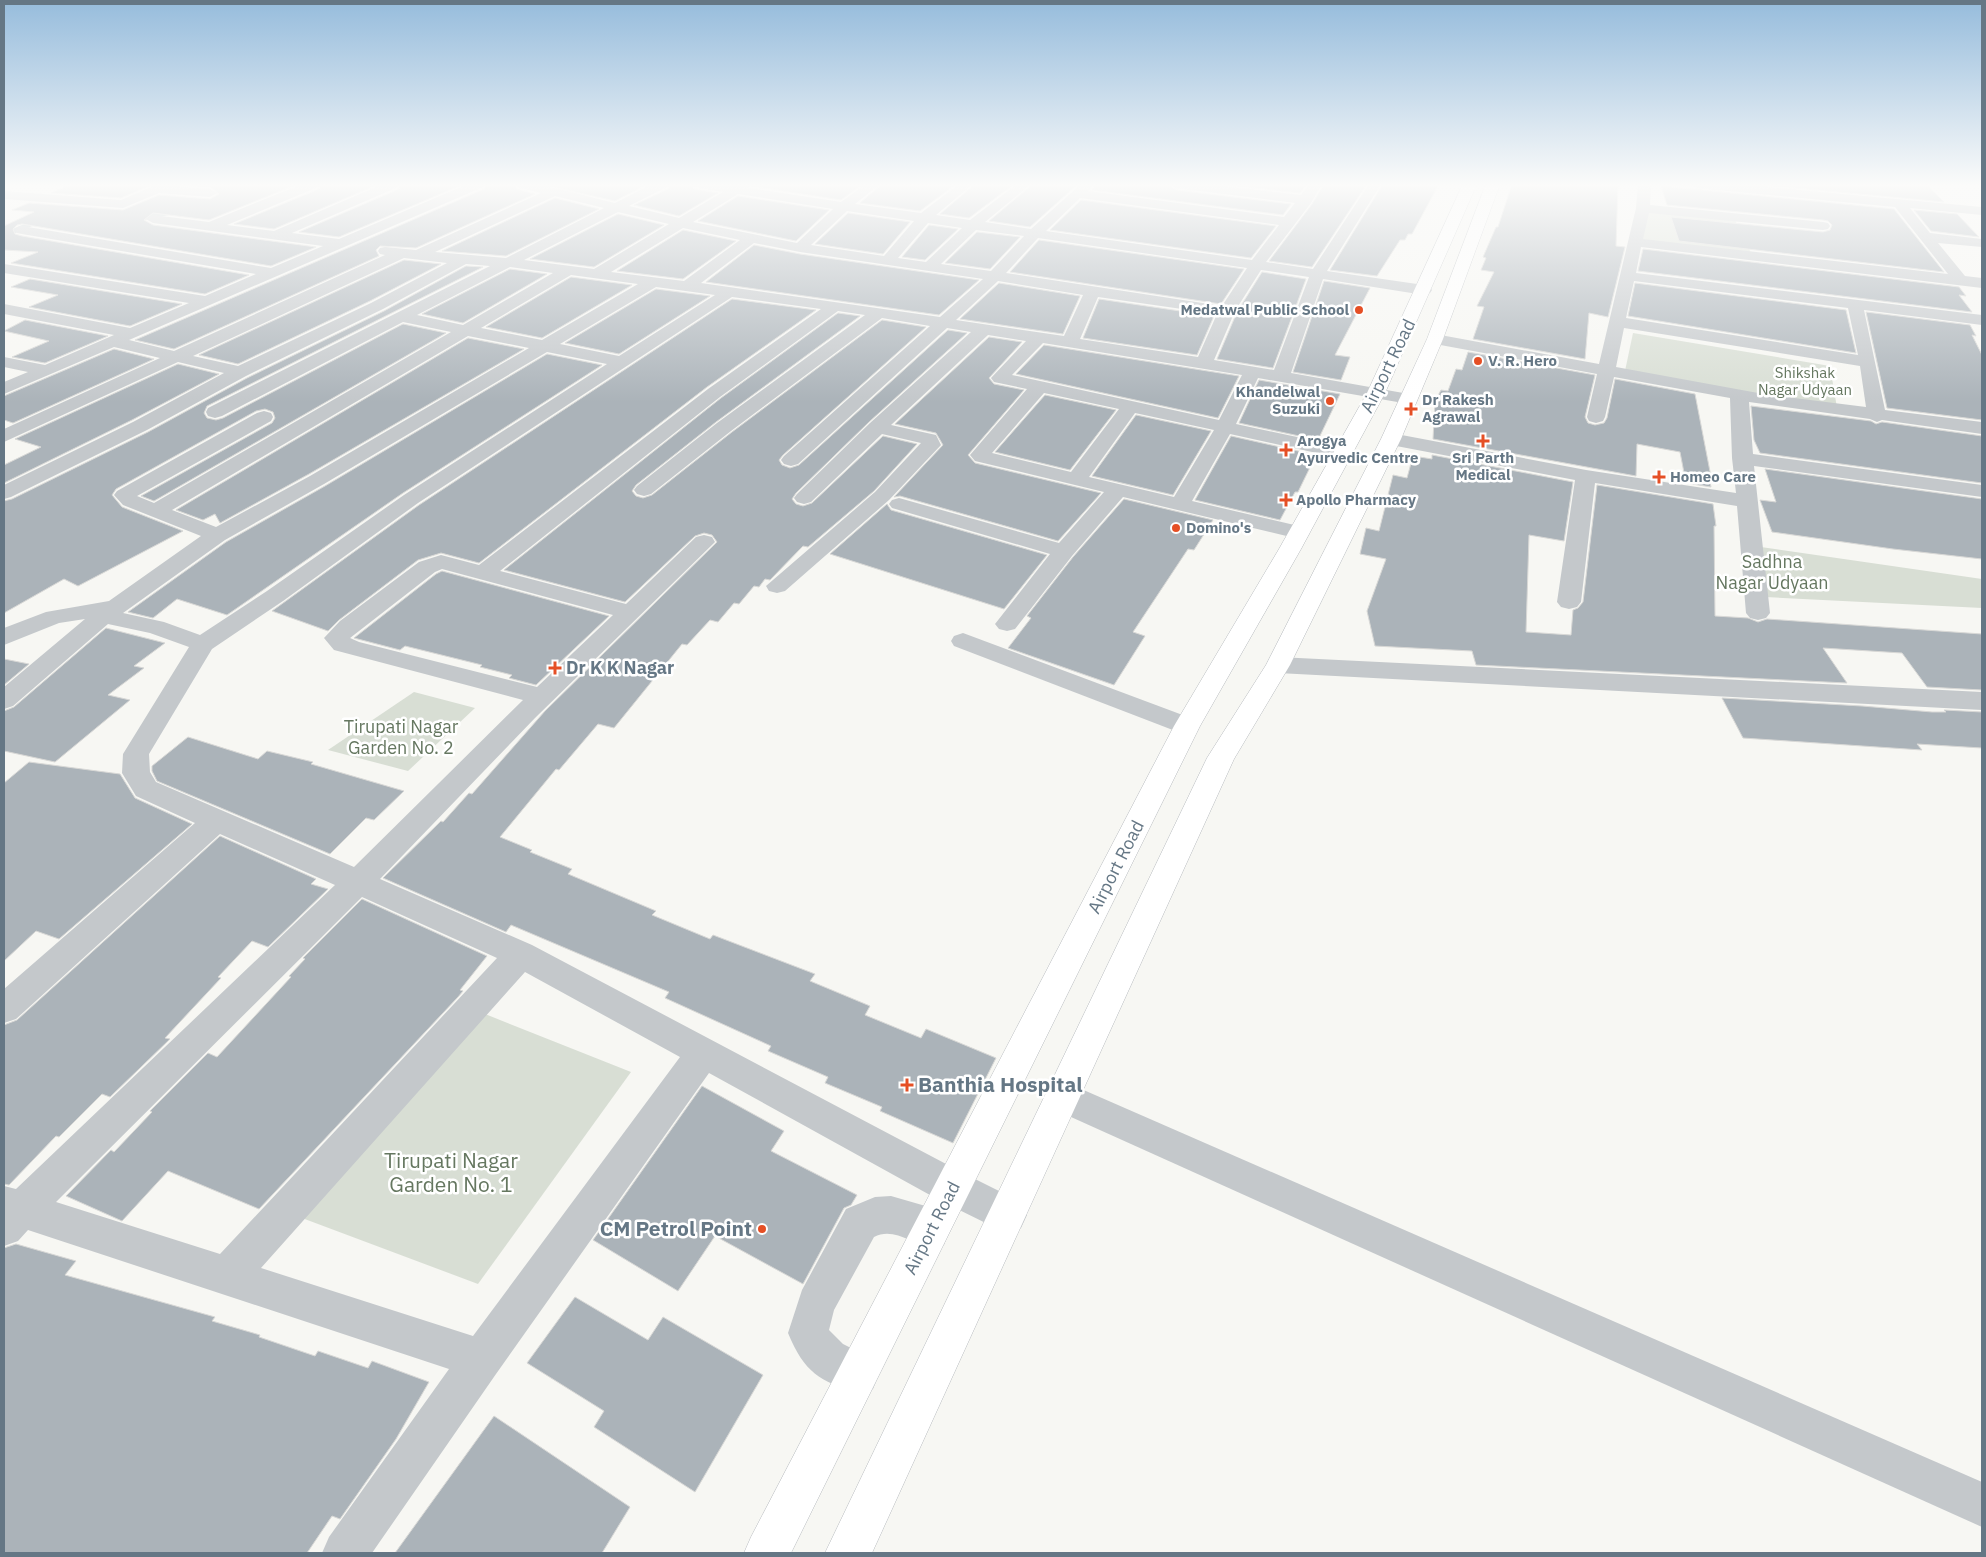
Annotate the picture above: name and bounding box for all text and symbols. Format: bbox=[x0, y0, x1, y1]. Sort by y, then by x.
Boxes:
place label: Medatwal Public School bbox=[1180, 300, 1349, 319]
marker: Medatwal Public School bbox=[1353, 304, 1365, 316]
street label: Airport Road bbox=[1355, 315, 1420, 417]
place label: V. R. Hero bbox=[1488, 351, 1557, 370]
marker: V. R. Hero bbox=[1472, 355, 1484, 367]
park label: Shikshak Nagar Udyaan bbox=[1758, 363, 1852, 399]
place label: Khandelwal Suzuki bbox=[1236, 382, 1320, 418]
place label: Dr Rakesh Agrawal bbox=[1422, 390, 1494, 426]
marker: Khandelwal Suzuki bbox=[1324, 395, 1336, 407]
marker: Dr Rakesh Agrawal bbox=[1404, 402, 1418, 416]
place label: Arogya Ayurvedic Centre bbox=[1297, 431, 1419, 467]
marker: Sri Parth Medical bbox=[1477, 435, 1489, 447]
marker: Arogya Ayurvedic Centre bbox=[1279, 443, 1293, 457]
place label: Sri Parth Medical bbox=[1452, 448, 1514, 484]
place label: Homeo Care bbox=[1670, 467, 1756, 486]
marker: Homeo Care bbox=[1652, 470, 1666, 484]
place label: Apollo Pharmacy bbox=[1296, 490, 1416, 509]
marker: Apollo Pharmacy bbox=[1280, 494, 1292, 506]
place label: Domino's bbox=[1186, 518, 1252, 537]
marker: Domino's bbox=[1170, 522, 1182, 534]
park label: Sadhna Nagar Udyaan bbox=[1715, 550, 1829, 594]
place label: Dr K K Nagar bbox=[566, 656, 674, 679]
marker: Dr K K Nagar bbox=[548, 661, 562, 675]
park label: Tirupati Nagar Garden No. 2 bbox=[344, 715, 459, 759]
street label: Airport Road bbox=[1082, 816, 1149, 917]
place label: Banthia Hospital bbox=[918, 1070, 1083, 1098]
marker: Banthia Hospital bbox=[900, 1078, 914, 1092]
park label: Tirupati Nagar Garden No. 1 bbox=[384, 1146, 518, 1198]
street label: Airport Road bbox=[898, 1177, 965, 1278]
place label: CM Petrol Point bbox=[600, 1214, 752, 1242]
marker: CM Petrol Point bbox=[756, 1223, 768, 1235]

